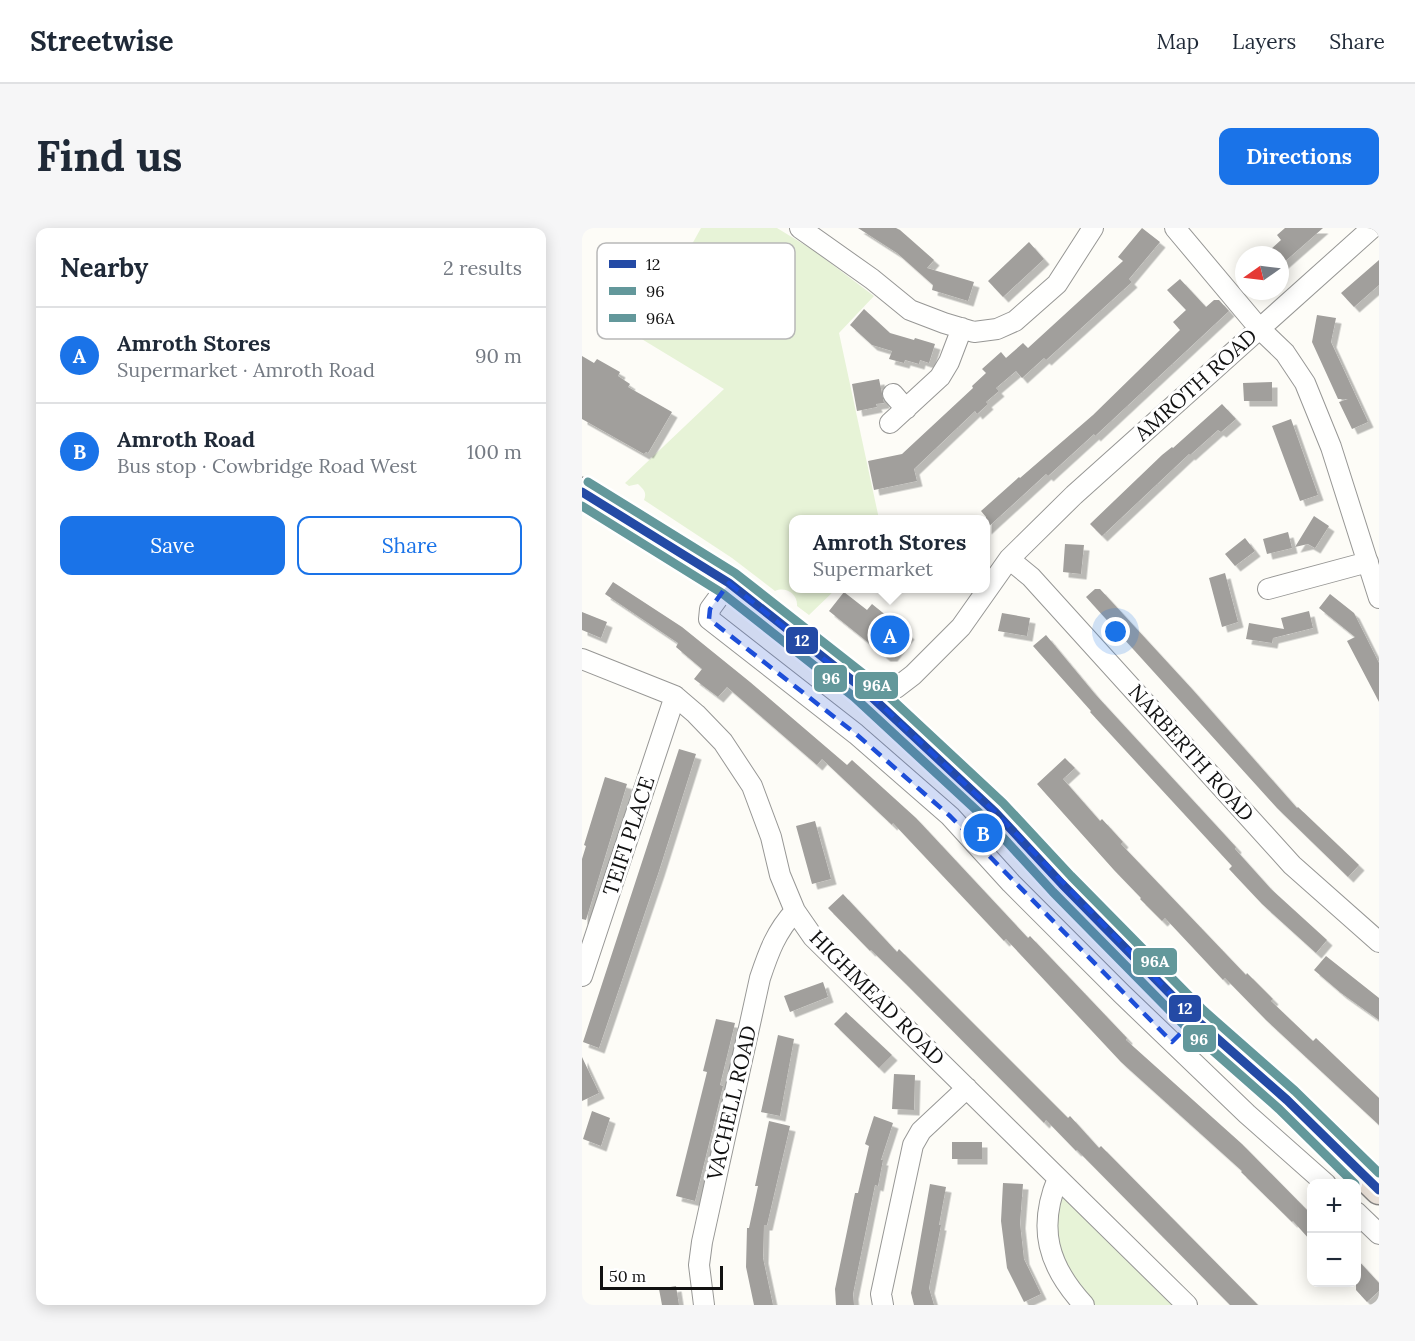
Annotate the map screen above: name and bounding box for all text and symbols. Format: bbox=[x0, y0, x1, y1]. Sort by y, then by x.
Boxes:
text: Streetwise bbox=[30, 23, 174, 59]
text: Map bbox=[1156, 28, 1199, 55]
text: Layers bbox=[1232, 28, 1296, 55]
text: Share bbox=[1329, 28, 1385, 55]
button: Directions bbox=[1219, 128, 1379, 185]
text: Find us bbox=[36, 129, 182, 183]
legend bbox=[597, 243, 795, 339]
north arrow bbox=[1235, 246, 1289, 300]
text: Nearby bbox=[60, 251, 148, 284]
text: 12 bbox=[646, 254, 660, 274]
text: 2 results bbox=[443, 255, 522, 280]
text: 96 bbox=[646, 281, 665, 301]
text: 96A bbox=[646, 308, 675, 328]
street label: AMROTH ROAD bbox=[1128, 322, 1263, 447]
text: Amroth Stores bbox=[117, 329, 271, 357]
text: A bbox=[73, 343, 86, 368]
text: 90 m bbox=[475, 343, 522, 368]
text: Supermarket · Amroth Road bbox=[117, 357, 375, 382]
text: Amroth Road bbox=[117, 425, 255, 453]
text: B bbox=[73, 439, 86, 464]
text: 100 m bbox=[467, 439, 522, 464]
text: Bus stop · Cowbridge Road West bbox=[117, 453, 417, 478]
popup bbox=[789, 515, 990, 593]
button: Save bbox=[60, 516, 285, 575]
button: Share bbox=[297, 516, 522, 575]
text: Amroth Stores bbox=[813, 528, 966, 556]
text: Supermarket bbox=[813, 556, 933, 581]
pin: A bbox=[870, 612, 910, 658]
your location bbox=[1101, 617, 1130, 646]
line badge: 12 bbox=[785, 626, 819, 655]
text: 12 bbox=[794, 630, 810, 650]
line badge: 96 bbox=[813, 664, 848, 693]
text: 96 bbox=[822, 668, 840, 688]
line badge: 96A bbox=[854, 671, 899, 700]
text: 96A bbox=[863, 675, 892, 695]
street label: NARBERTH ROAD bbox=[1123, 679, 1260, 827]
street label: TEIFI PLACE bbox=[597, 773, 660, 899]
pin: B bbox=[964, 810, 1002, 856]
street label: HIGHMEAD ROAD bbox=[804, 924, 951, 1071]
line badge: 96A bbox=[1132, 947, 1178, 976]
text: 96A bbox=[1141, 951, 1170, 971]
line badge: 12 bbox=[1168, 994, 1202, 1023]
text: 12 bbox=[1177, 998, 1193, 1018]
street label: VACHELL ROAD bbox=[700, 1023, 762, 1184]
line badge: 96 bbox=[1182, 1024, 1217, 1053]
text: 96 bbox=[1190, 1029, 1208, 1049]
map controls bbox=[1307, 1179, 1361, 1287]
button: + bbox=[1307, 1179, 1361, 1233]
button: − bbox=[1307, 1233, 1361, 1287]
scale bar bbox=[600, 1263, 723, 1290]
text: 50 m bbox=[609, 1266, 646, 1286]

